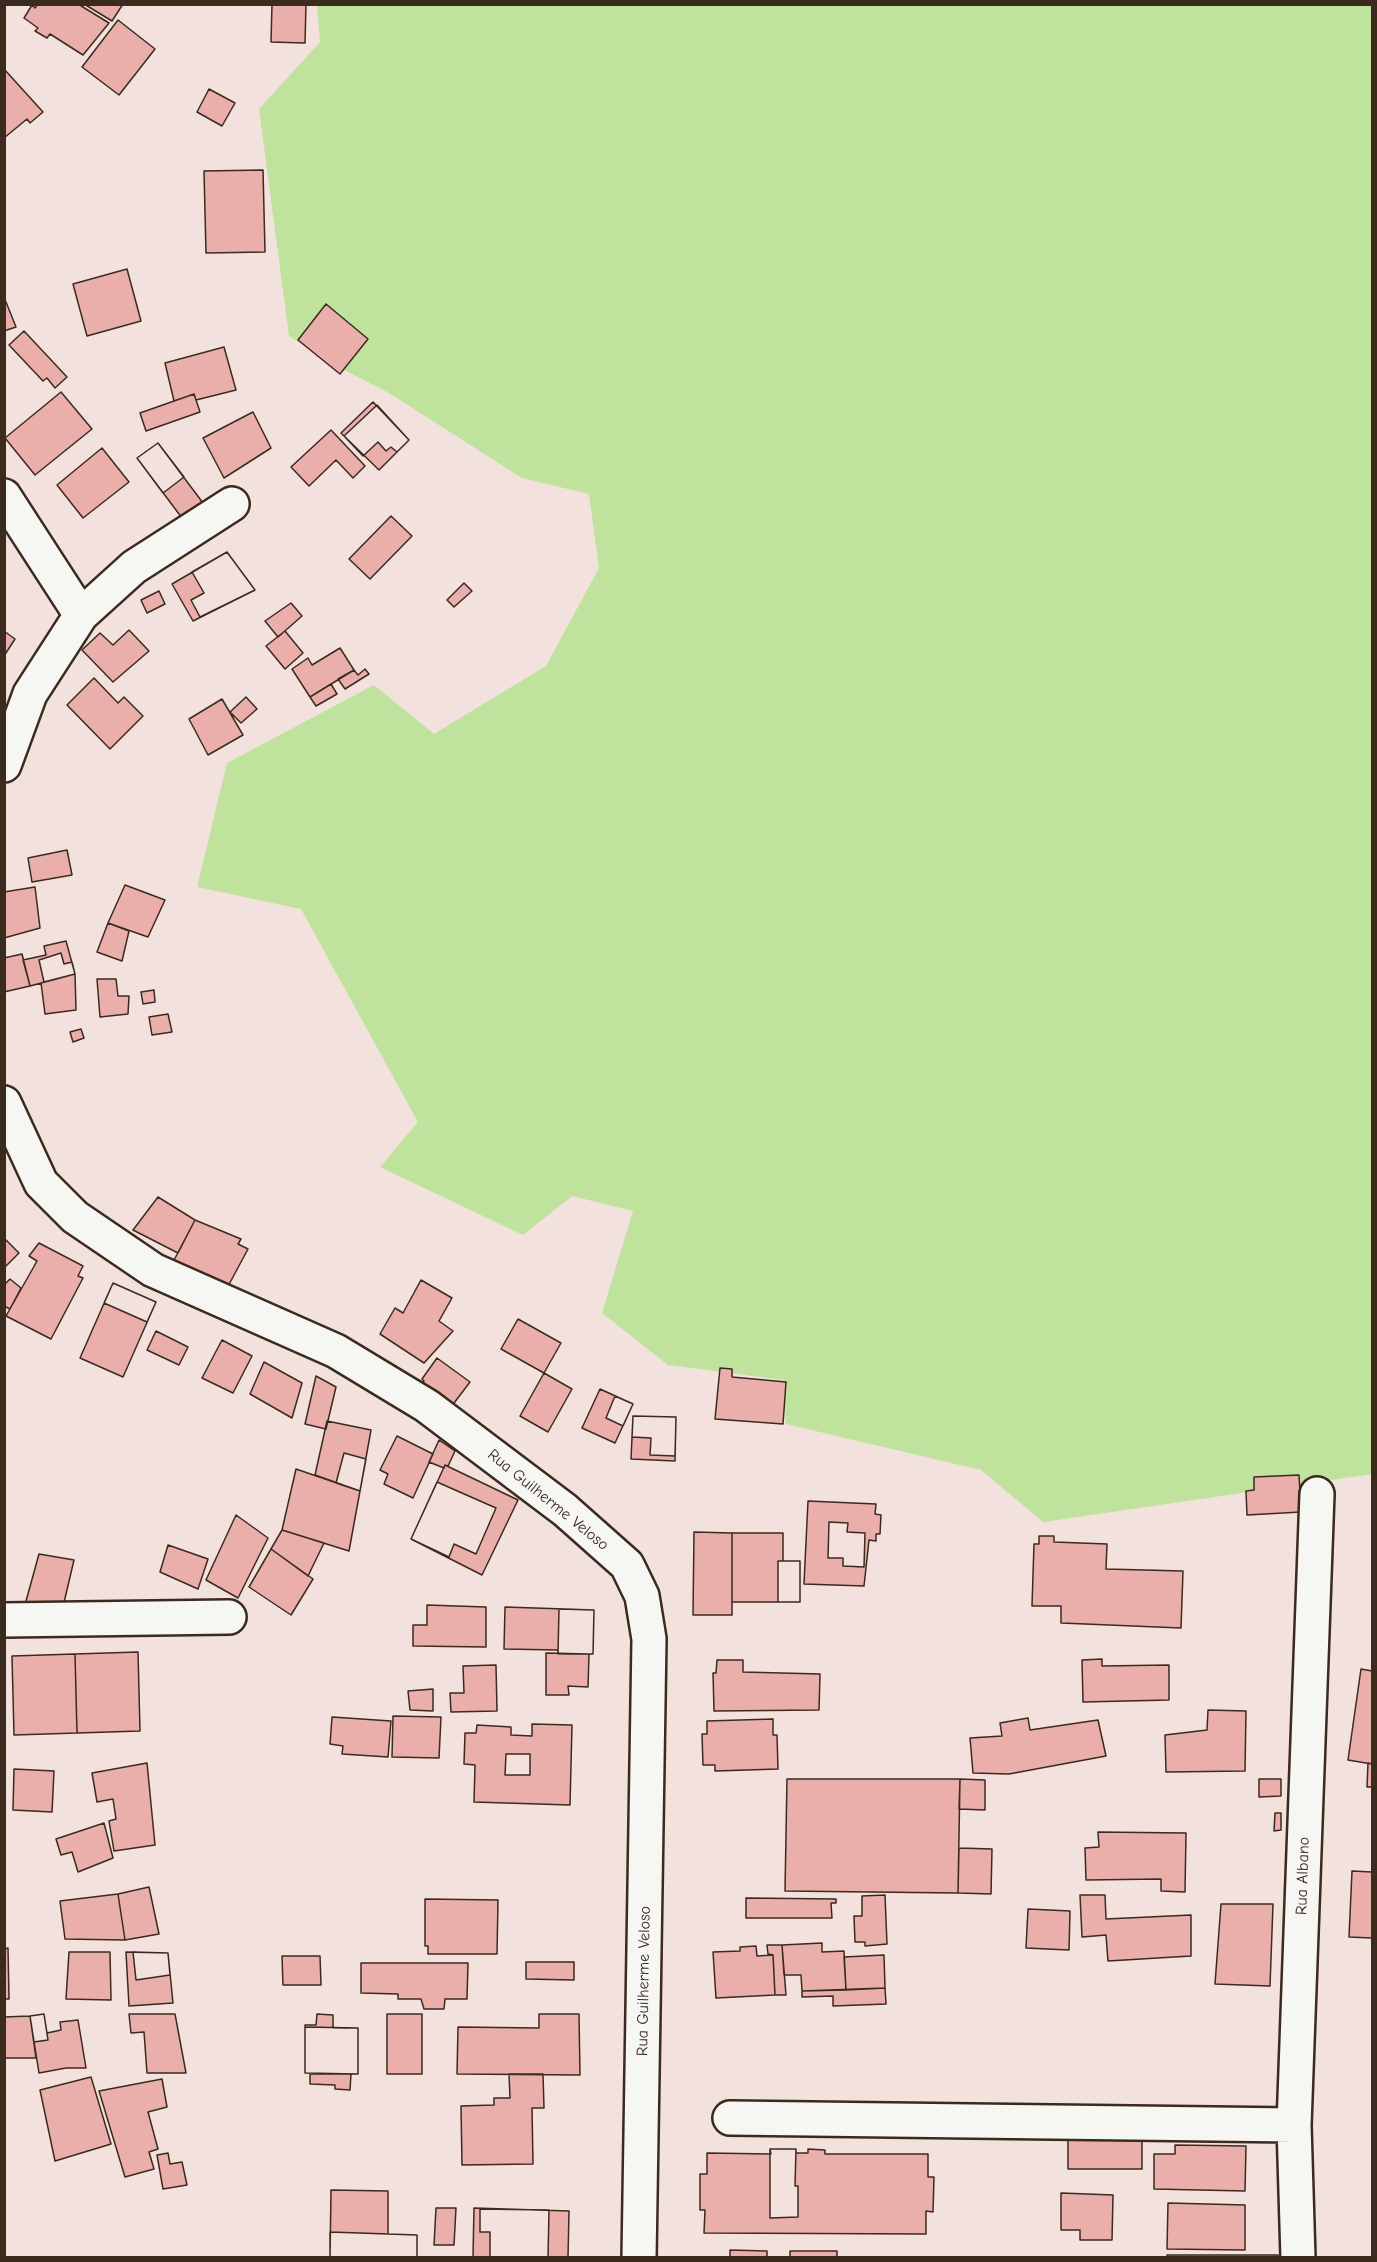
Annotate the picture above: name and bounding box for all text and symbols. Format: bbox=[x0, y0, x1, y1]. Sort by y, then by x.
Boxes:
street label: Rua Guilherme Veloso bbox=[484, 1445, 612, 1555]
street label: Rua Albano bbox=[1292, 1837, 1314, 1915]
street label: Rua Guilherme Veloso bbox=[633, 1906, 655, 2056]

